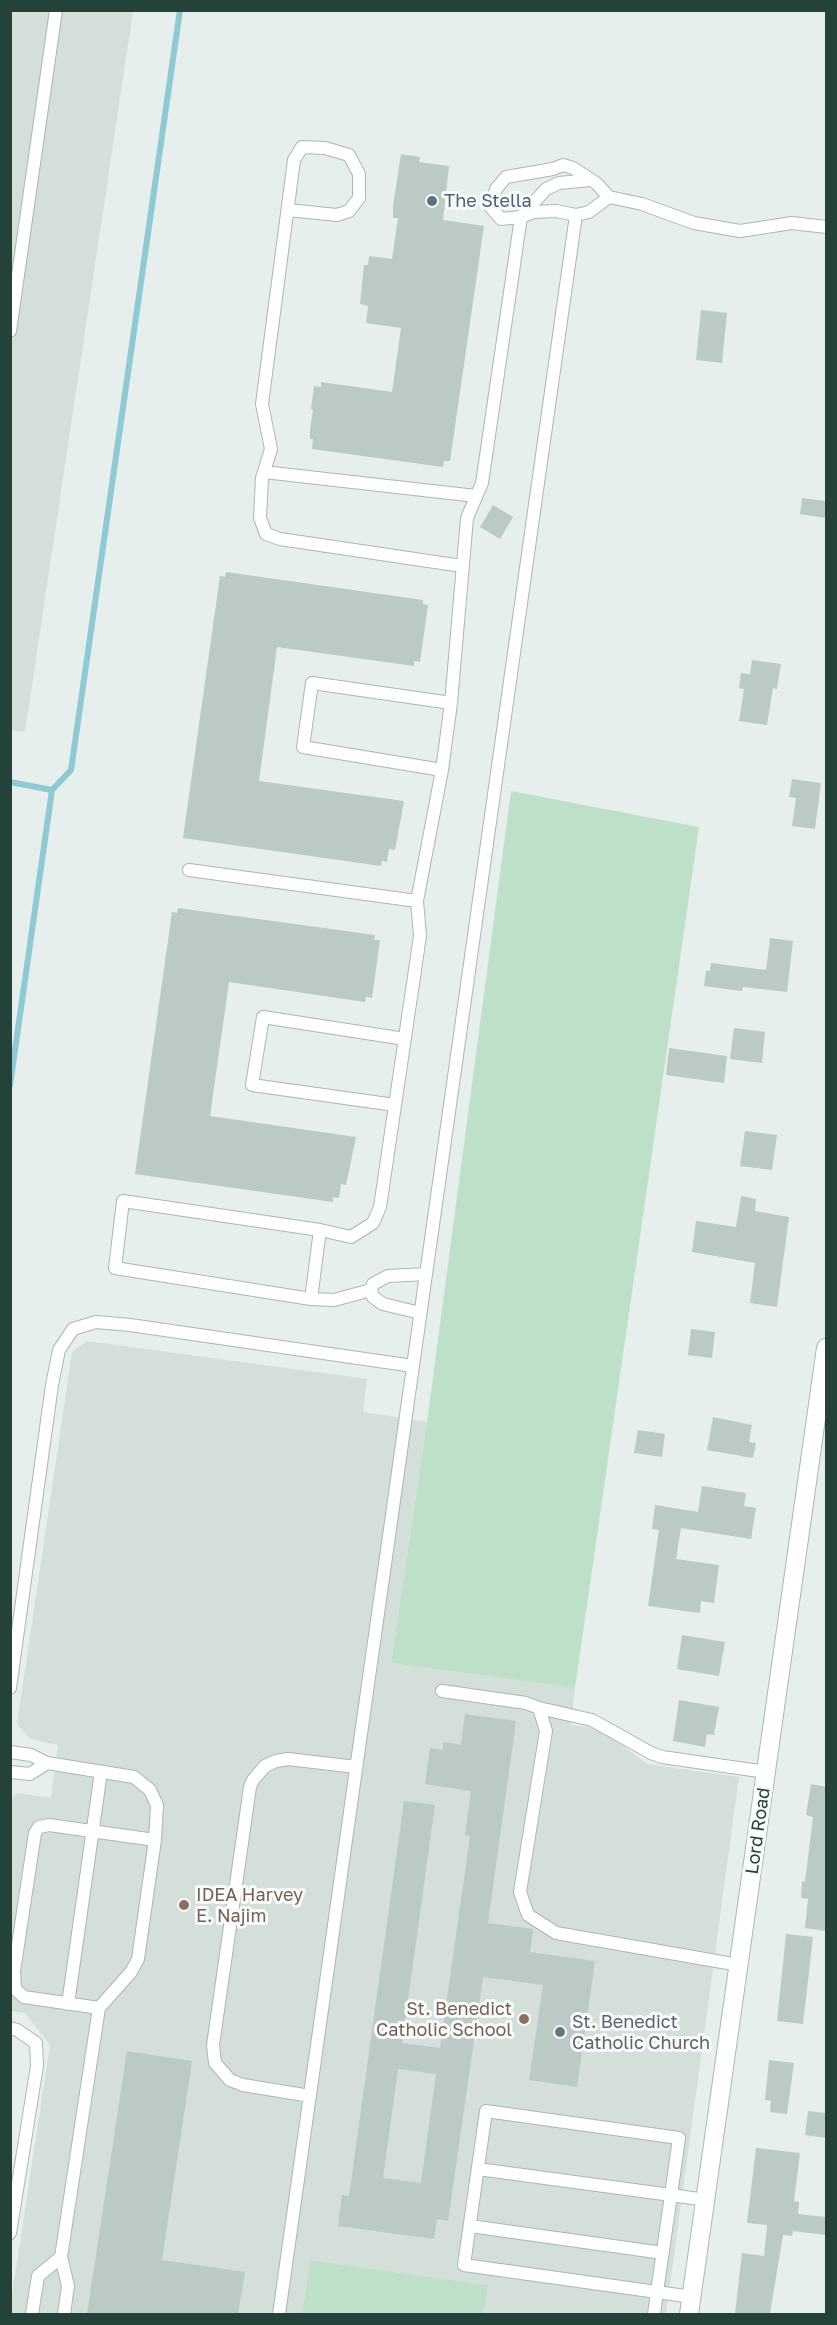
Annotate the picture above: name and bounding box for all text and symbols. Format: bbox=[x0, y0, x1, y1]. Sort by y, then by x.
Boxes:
place label: The Stella bbox=[444, 190, 532, 212]
marker: The Stella bbox=[425, 194, 439, 208]
street label: Lord Road bbox=[741, 1786, 775, 1876]
place label: IDEA Harvey E. Najim bbox=[196, 1884, 303, 1926]
marker: IDEA Harvey E. Najim bbox=[177, 1898, 191, 1912]
place label: St. Benedict Catholic School bbox=[376, 1998, 512, 2040]
place label: St. Benedict Catholic Church bbox=[572, 2011, 710, 2054]
marker: St. Benedict Catholic School bbox=[517, 2012, 531, 2026]
marker: St. Benedict Catholic Church bbox=[553, 2025, 567, 2039]

